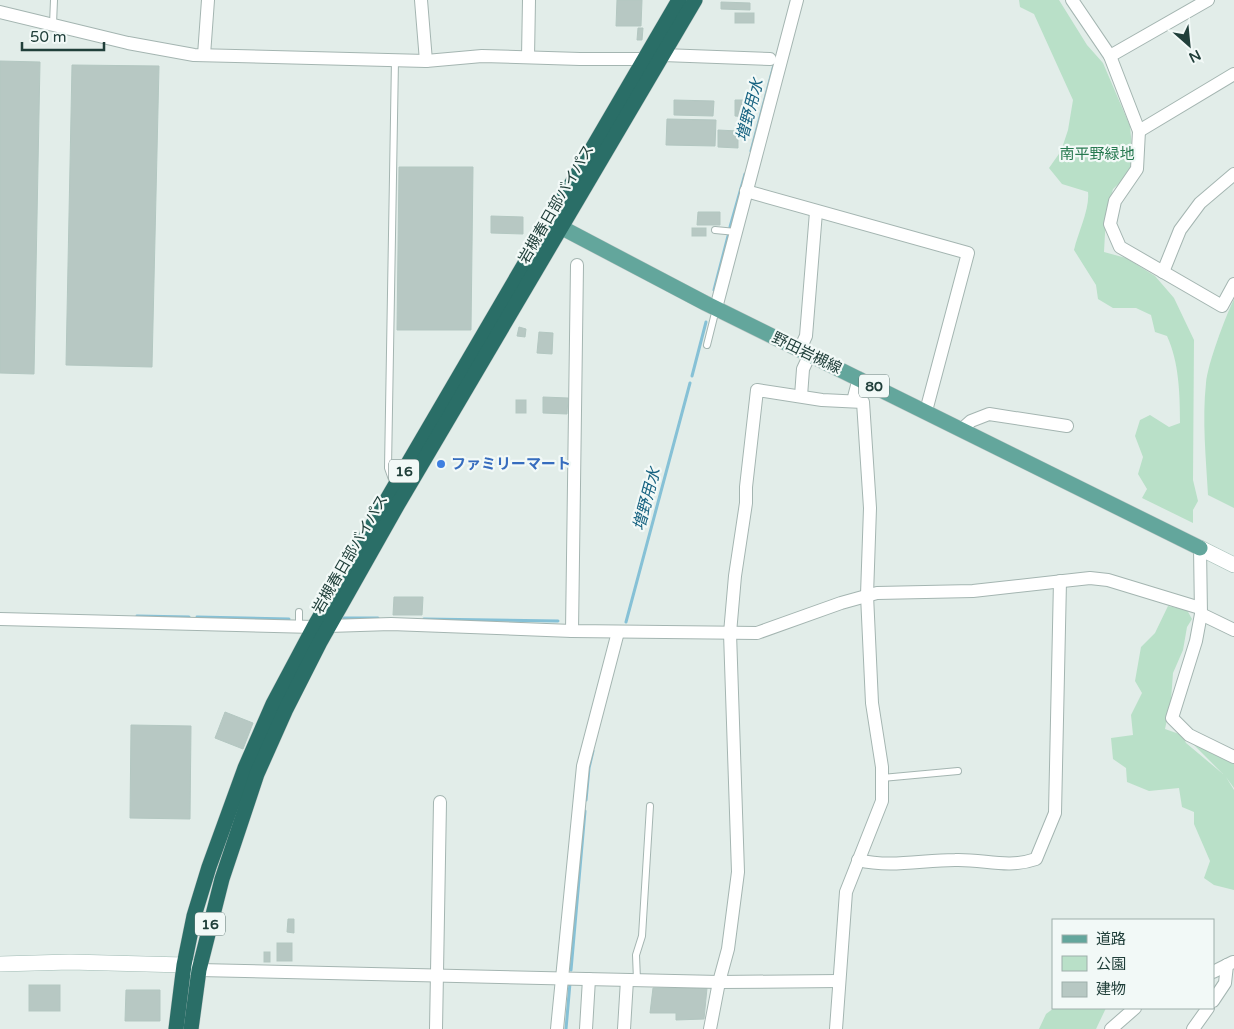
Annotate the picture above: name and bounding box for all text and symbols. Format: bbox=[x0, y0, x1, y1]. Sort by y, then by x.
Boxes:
scale bar bbox=[22, 20, 105, 52]
north arrow bbox=[1164, 20, 1214, 70]
text: 50 m bbox=[30, 28, 67, 46]
text: N bbox=[1186, 46, 1204, 66]
water label: 増野用水 bbox=[732, 75, 768, 144]
street label: 岩槻春日部バイパス bbox=[515, 141, 597, 267]
park label: 南平野緑地 bbox=[1059, 145, 1135, 163]
street label: 野田岩槻線 bbox=[769, 328, 845, 378]
road number: 80 bbox=[859, 374, 889, 398]
place label: ファミリーマート bbox=[451, 455, 571, 473]
marker: ファミリーマート bbox=[435, 458, 447, 470]
road number: 16 bbox=[389, 460, 419, 482]
water label: 増野用水 bbox=[629, 464, 665, 533]
street label: 岩槻春日部バイパス bbox=[309, 491, 391, 617]
road number: 16 bbox=[195, 912, 225, 936]
legend bbox=[1052, 919, 1214, 1009]
text: 道路 bbox=[1096, 930, 1126, 948]
text: 公園 bbox=[1096, 955, 1126, 973]
text: 建物 bbox=[1096, 980, 1126, 998]

